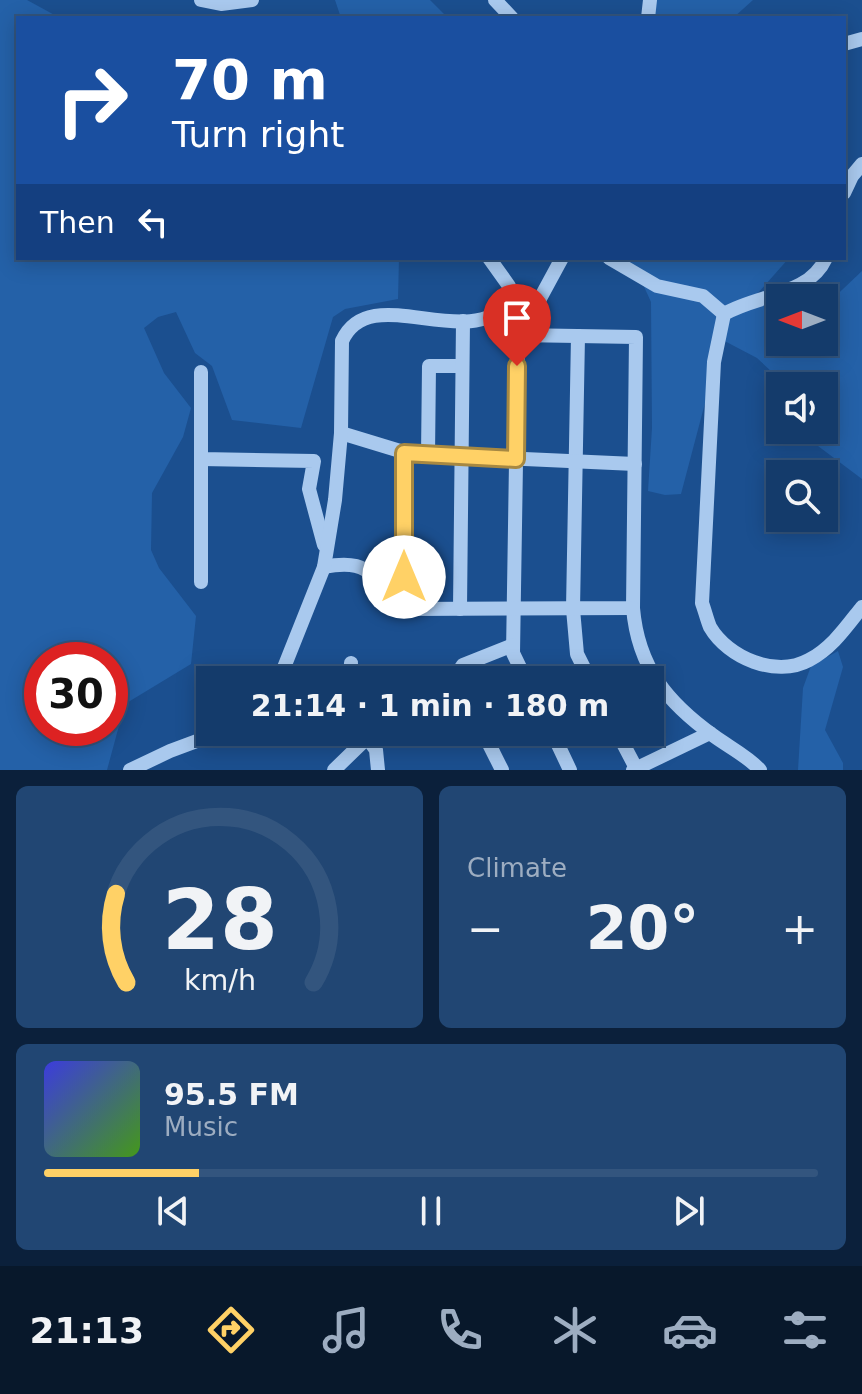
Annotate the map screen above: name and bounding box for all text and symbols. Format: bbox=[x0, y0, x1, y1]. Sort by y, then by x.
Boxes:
text: 70 m bbox=[172, 47, 328, 112]
icon: right bbox=[40, 48, 144, 152]
text: Turn right bbox=[172, 114, 344, 155]
icon: left bbox=[131, 200, 175, 244]
text: Then bbox=[40, 205, 115, 240]
pin bbox=[483, 284, 551, 366]
north arrow bbox=[766, 284, 838, 356]
map controls bbox=[766, 284, 838, 532]
icon: arrive bbox=[495, 296, 539, 340]
button: sound bbox=[766, 372, 838, 444]
button: search bbox=[766, 460, 838, 532]
position arrow bbox=[362, 535, 446, 619]
speed limit sign: 30 bbox=[24, 642, 128, 746]
text: 21:14 · 1 min · 180 m bbox=[251, 688, 609, 723]
text: Climate bbox=[467, 853, 567, 883]
text: 28 bbox=[162, 872, 277, 969]
text: 20° bbox=[586, 893, 699, 963]
text: − bbox=[467, 903, 504, 954]
text: + bbox=[781, 903, 818, 954]
text: km/h bbox=[183, 963, 256, 997]
text: 95.5 FM bbox=[164, 1077, 299, 1112]
text: Music bbox=[164, 1112, 238, 1142]
icon: previous bbox=[151, 1189, 195, 1233]
icon: pause bbox=[409, 1189, 453, 1233]
icon: next bbox=[667, 1189, 711, 1233]
icon: directions bbox=[203, 1302, 259, 1358]
icon: music bbox=[318, 1302, 374, 1358]
icon: phone bbox=[432, 1302, 488, 1358]
icon: climate bbox=[547, 1302, 603, 1358]
icon: car bbox=[662, 1302, 718, 1358]
icon: filters bbox=[777, 1302, 833, 1358]
text: 21:13 bbox=[29, 1310, 144, 1351]

